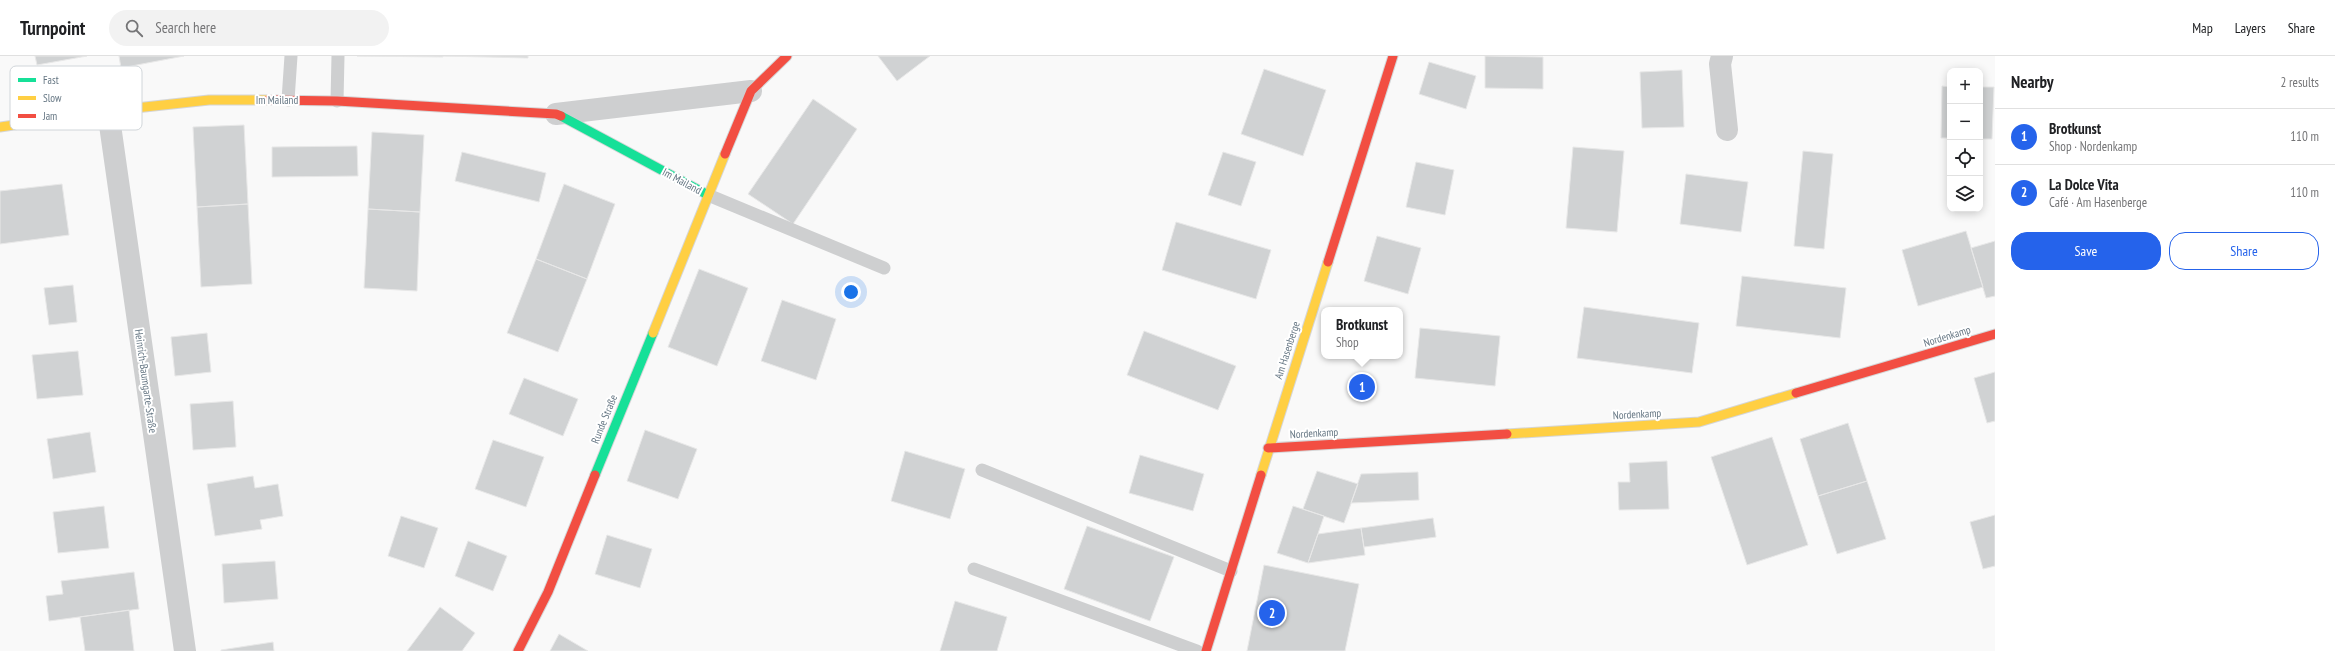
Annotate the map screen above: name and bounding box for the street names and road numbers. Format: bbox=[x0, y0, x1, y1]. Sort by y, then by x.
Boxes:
street label: Im Mailand bbox=[256, 93, 298, 107]
street label: Im Mailand bbox=[660, 165, 704, 197]
street label: Am Hasenberge bbox=[1271, 319, 1303, 381]
street label: Nordenkamp bbox=[1922, 322, 1972, 350]
street label: Heinrich-Baumgarte-Straße bbox=[132, 328, 160, 434]
street label: Runde Straße bbox=[588, 392, 620, 446]
street label: Nordenkamp bbox=[1612, 406, 1662, 422]
street label: Nordenkamp bbox=[1289, 425, 1339, 441]

